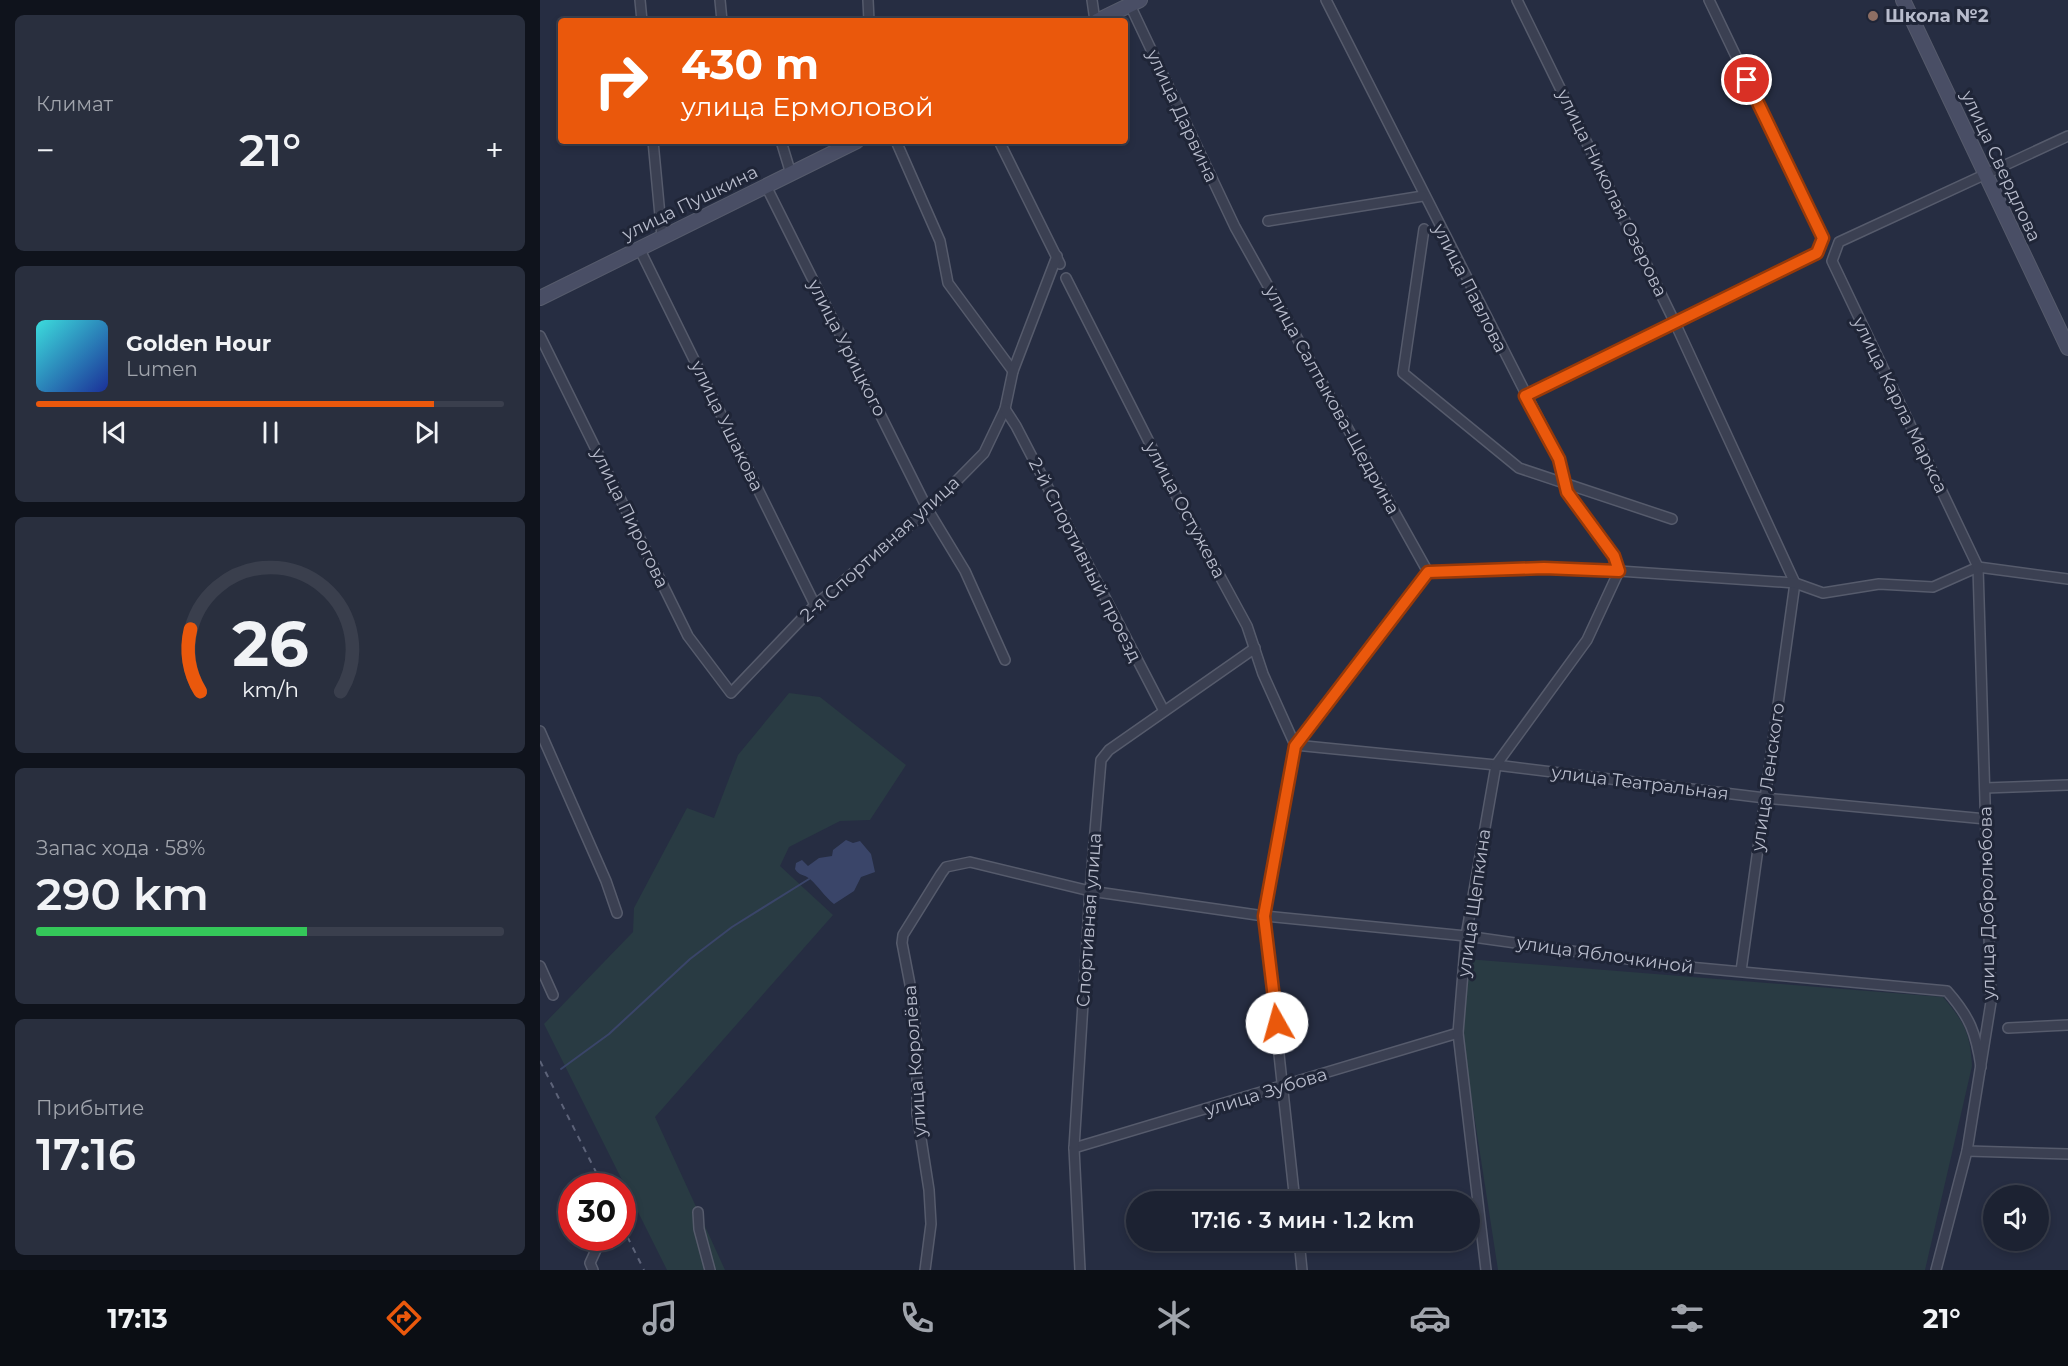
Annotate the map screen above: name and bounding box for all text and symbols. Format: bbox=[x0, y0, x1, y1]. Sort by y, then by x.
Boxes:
place label: Школа №2 bbox=[1885, 5, 1989, 27]
marker: Школа №2 bbox=[1866, 9, 1880, 23]
text: 430 m bbox=[681, 38, 819, 90]
icon: right bbox=[582, 42, 660, 120]
street label: улица Дарвина bbox=[1141, 45, 1222, 186]
pin bbox=[1721, 54, 1772, 105]
icon: arrive bbox=[1730, 63, 1763, 96]
street label: улица Николая Озерова bbox=[1552, 85, 1672, 300]
street label: улица Свердлова bbox=[1956, 86, 2046, 245]
text: улица Ермоловой bbox=[681, 90, 934, 123]
text: Климат bbox=[36, 92, 113, 116]
text: 21° bbox=[239, 122, 301, 177]
text: − bbox=[36, 130, 55, 170]
text: + bbox=[485, 130, 504, 170]
street label: улица Пушкина bbox=[618, 161, 761, 246]
street label: улица Павлова bbox=[1428, 219, 1512, 356]
street label: улица Урицкого bbox=[803, 275, 891, 420]
street label: улица Салтыкова-Щедрина bbox=[1259, 281, 1404, 518]
street label: улица Карла Маркса bbox=[1847, 312, 1952, 497]
text: Golden Hour bbox=[126, 330, 271, 357]
street label: улица Ушакова bbox=[685, 356, 768, 495]
text: Lumen bbox=[126, 357, 198, 381]
icon: previous bbox=[98, 416, 131, 449]
icon: pause bbox=[254, 416, 287, 449]
icon: next bbox=[410, 416, 443, 449]
street label: улица Остужева bbox=[1139, 437, 1230, 582]
street label: улица Пирогова bbox=[586, 444, 673, 592]
street label: 2-й Спортивный проезд bbox=[1024, 454, 1146, 666]
street label: 2-я Спортивная улица bbox=[796, 472, 964, 626]
text: 26 bbox=[232, 606, 308, 682]
text: km/h bbox=[241, 676, 299, 702]
street label: улица Ленского bbox=[1747, 701, 1789, 854]
street label: улица Театральная bbox=[1549, 761, 1730, 805]
street label: улица Добролюбова bbox=[1974, 806, 2000, 1001]
street label: улица Щепкина bbox=[1453, 827, 1495, 980]
street label: Спортивная улица bbox=[1072, 832, 1106, 1008]
text: Запас хода · 58% bbox=[36, 836, 205, 860]
text: 290 km bbox=[36, 866, 209, 921]
street label: улица Яблочкиной bbox=[1514, 932, 1695, 978]
street label: улица Королёва bbox=[899, 984, 931, 1139]
position arrow bbox=[1245, 991, 1309, 1055]
street label: улица Зубова bbox=[1201, 1063, 1330, 1121]
text: Прибытие bbox=[36, 1096, 144, 1120]
text: 17:16 bbox=[36, 1126, 136, 1181]
speed limit sign: 30 bbox=[558, 1173, 636, 1251]
map controls bbox=[1983, 1185, 2049, 1251]
button: sound bbox=[1983, 1185, 2049, 1251]
text: 17:16 · 3 мин · 1.2 km bbox=[1192, 1207, 1414, 1234]
icon: directions bbox=[383, 1297, 425, 1339]
icon: music bbox=[639, 1297, 681, 1339]
icon: phone bbox=[896, 1297, 938, 1339]
icon: climate bbox=[1153, 1297, 1195, 1339]
icon: car bbox=[1409, 1297, 1451, 1339]
icon: filters bbox=[1666, 1297, 1708, 1339]
text: 17:13 bbox=[107, 1302, 168, 1335]
text: 21° bbox=[1923, 1302, 1961, 1335]

